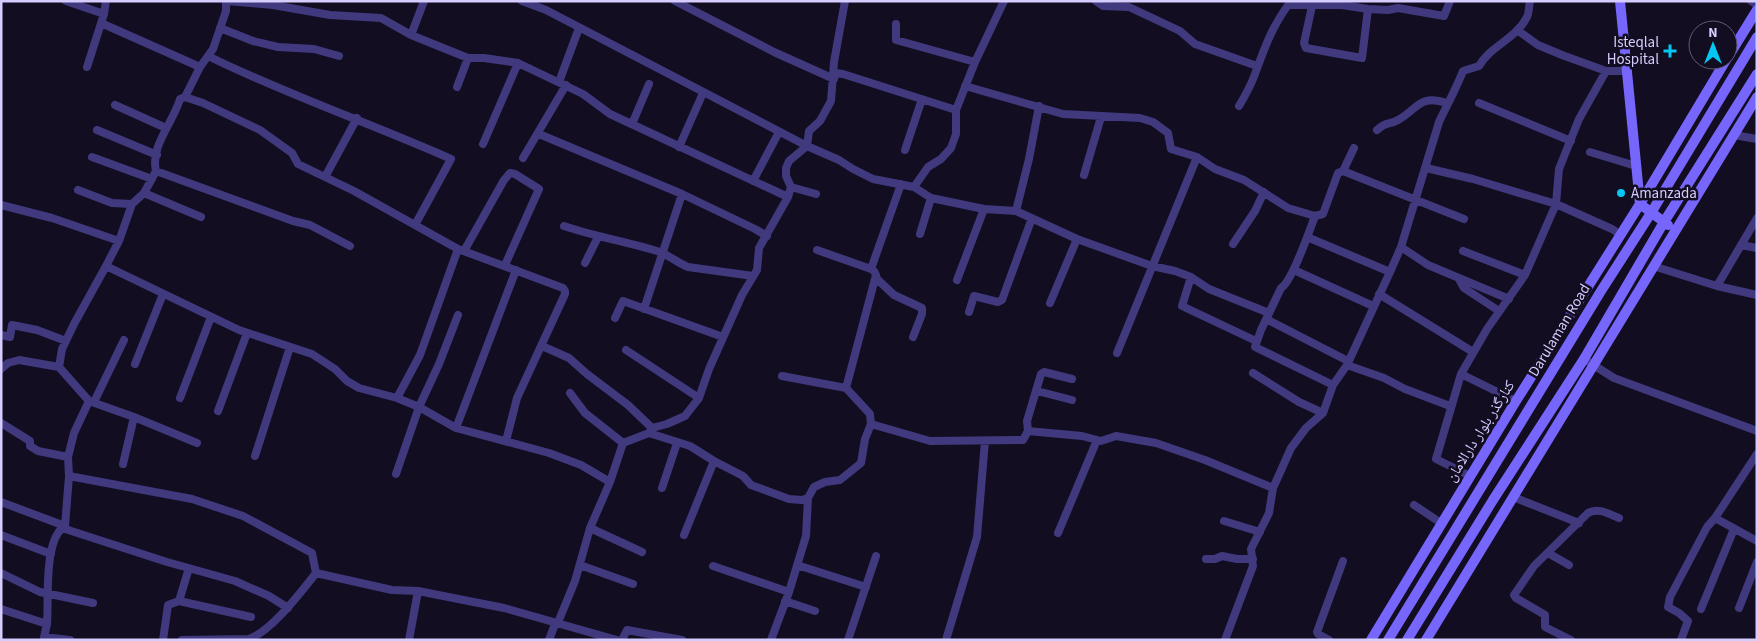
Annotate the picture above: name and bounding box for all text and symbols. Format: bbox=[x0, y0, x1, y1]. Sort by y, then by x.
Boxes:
north arrow bbox=[1688, 20, 1738, 70]
text: N bbox=[1708, 23, 1718, 43]
place label: Isteqlal Hospital bbox=[1607, 32, 1659, 70]
marker: Isteqlal Hospital bbox=[1663, 44, 1677, 58]
place label: Amanzada bbox=[1631, 183, 1697, 204]
marker: Amanzada bbox=[1615, 187, 1627, 199]
street label: Darulaman Road bbox=[1523, 280, 1595, 381]
street label: کنارگذر بلوار دارالامان bbox=[1441, 377, 1520, 486]

